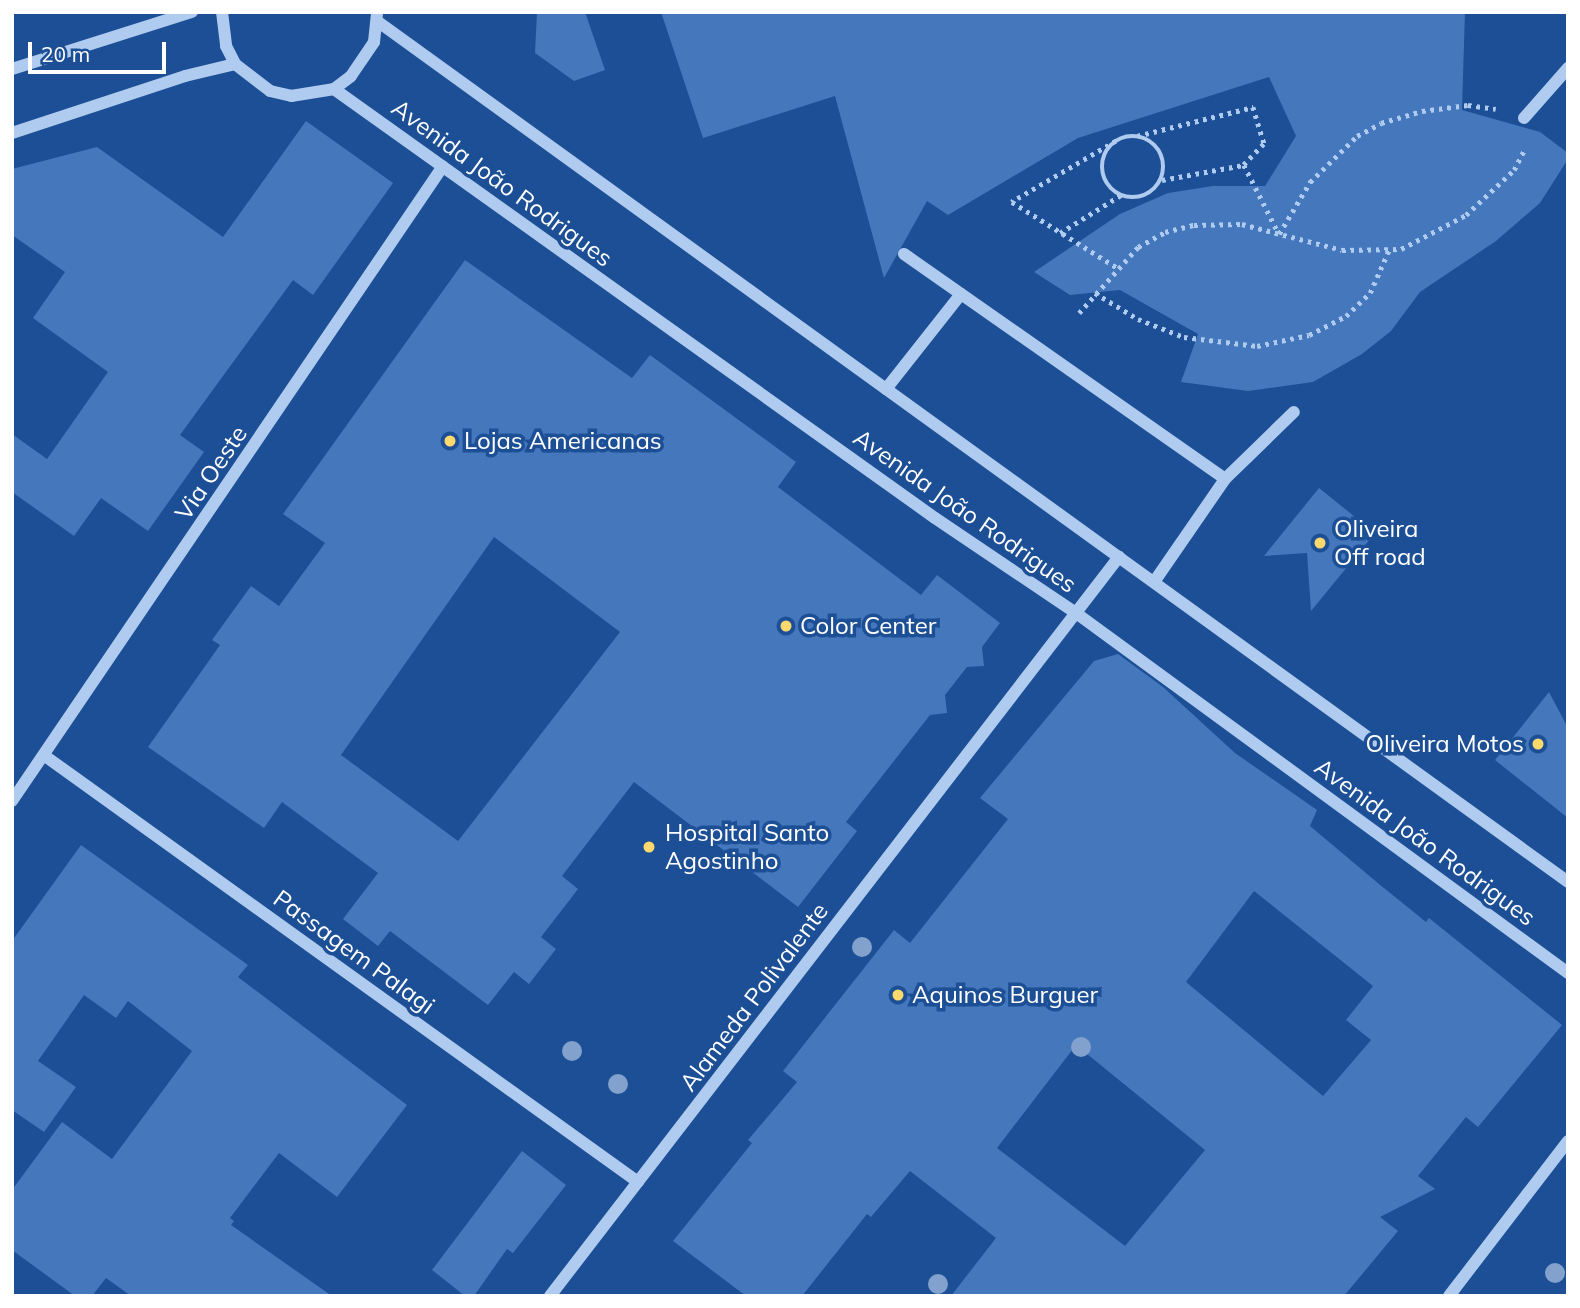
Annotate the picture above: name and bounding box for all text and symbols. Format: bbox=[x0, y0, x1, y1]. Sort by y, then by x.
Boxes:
scale bar bbox=[32, 28, 170, 72]
text: 20 m bbox=[41, 41, 90, 67]
street label: Avenida João Rodrigues bbox=[386, 93, 618, 273]
street label: Via Oeste bbox=[169, 420, 253, 526]
street label: Avenida João Rodrigues bbox=[848, 423, 1082, 599]
place label: Lojas Americanas bbox=[464, 427, 662, 455]
marker: Lojas Americanas bbox=[442, 433, 458, 449]
place label: Oliveira Off road bbox=[1334, 515, 1426, 571]
marker: Oliveira Off road bbox=[1312, 535, 1328, 551]
place label: Color Center bbox=[800, 612, 936, 640]
marker: Color Center bbox=[778, 618, 794, 634]
place label: Oliveira Motos bbox=[1365, 730, 1524, 758]
marker: Oliveira Motos bbox=[1530, 736, 1546, 752]
street label: Avenida João Rodrigues bbox=[1309, 752, 1541, 932]
place label: Hospital Santo Agostinho bbox=[665, 819, 829, 875]
marker: Hospital Santo Agostinho bbox=[639, 837, 659, 857]
street label: Passagem Palagi bbox=[268, 884, 440, 1020]
street label: Alameda Polivalente bbox=[674, 897, 834, 1097]
place label: Aquinos Burguer bbox=[912, 981, 1098, 1009]
marker: Aquinos Burguer bbox=[890, 987, 906, 1003]

